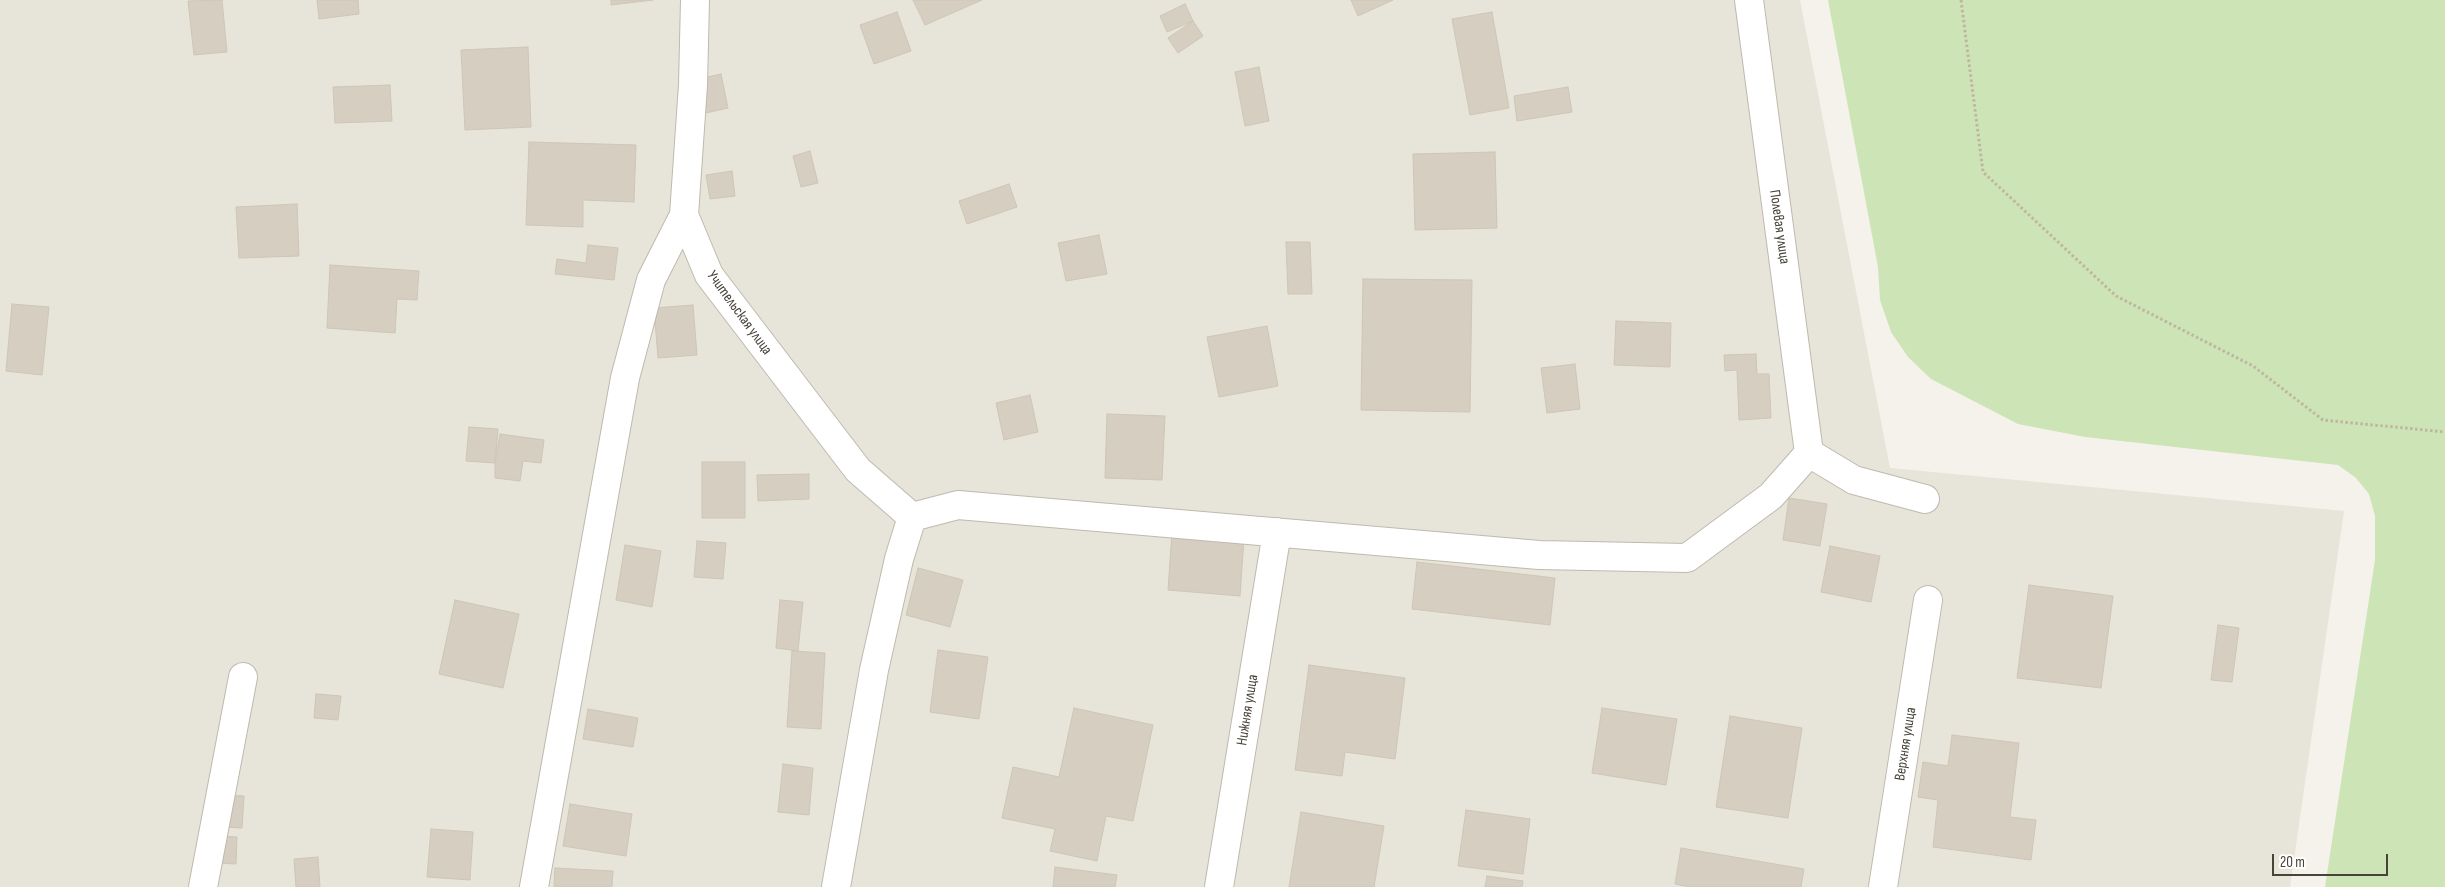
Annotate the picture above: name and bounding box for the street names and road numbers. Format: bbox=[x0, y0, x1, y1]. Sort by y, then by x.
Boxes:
street label: Полевая улица bbox=[1765, 189, 1793, 265]
street label: Учительская улица bbox=[702, 267, 776, 359]
street label: Нижняя улица bbox=[1234, 673, 1262, 747]
street label: Верхняя улица bbox=[1891, 706, 1921, 782]

